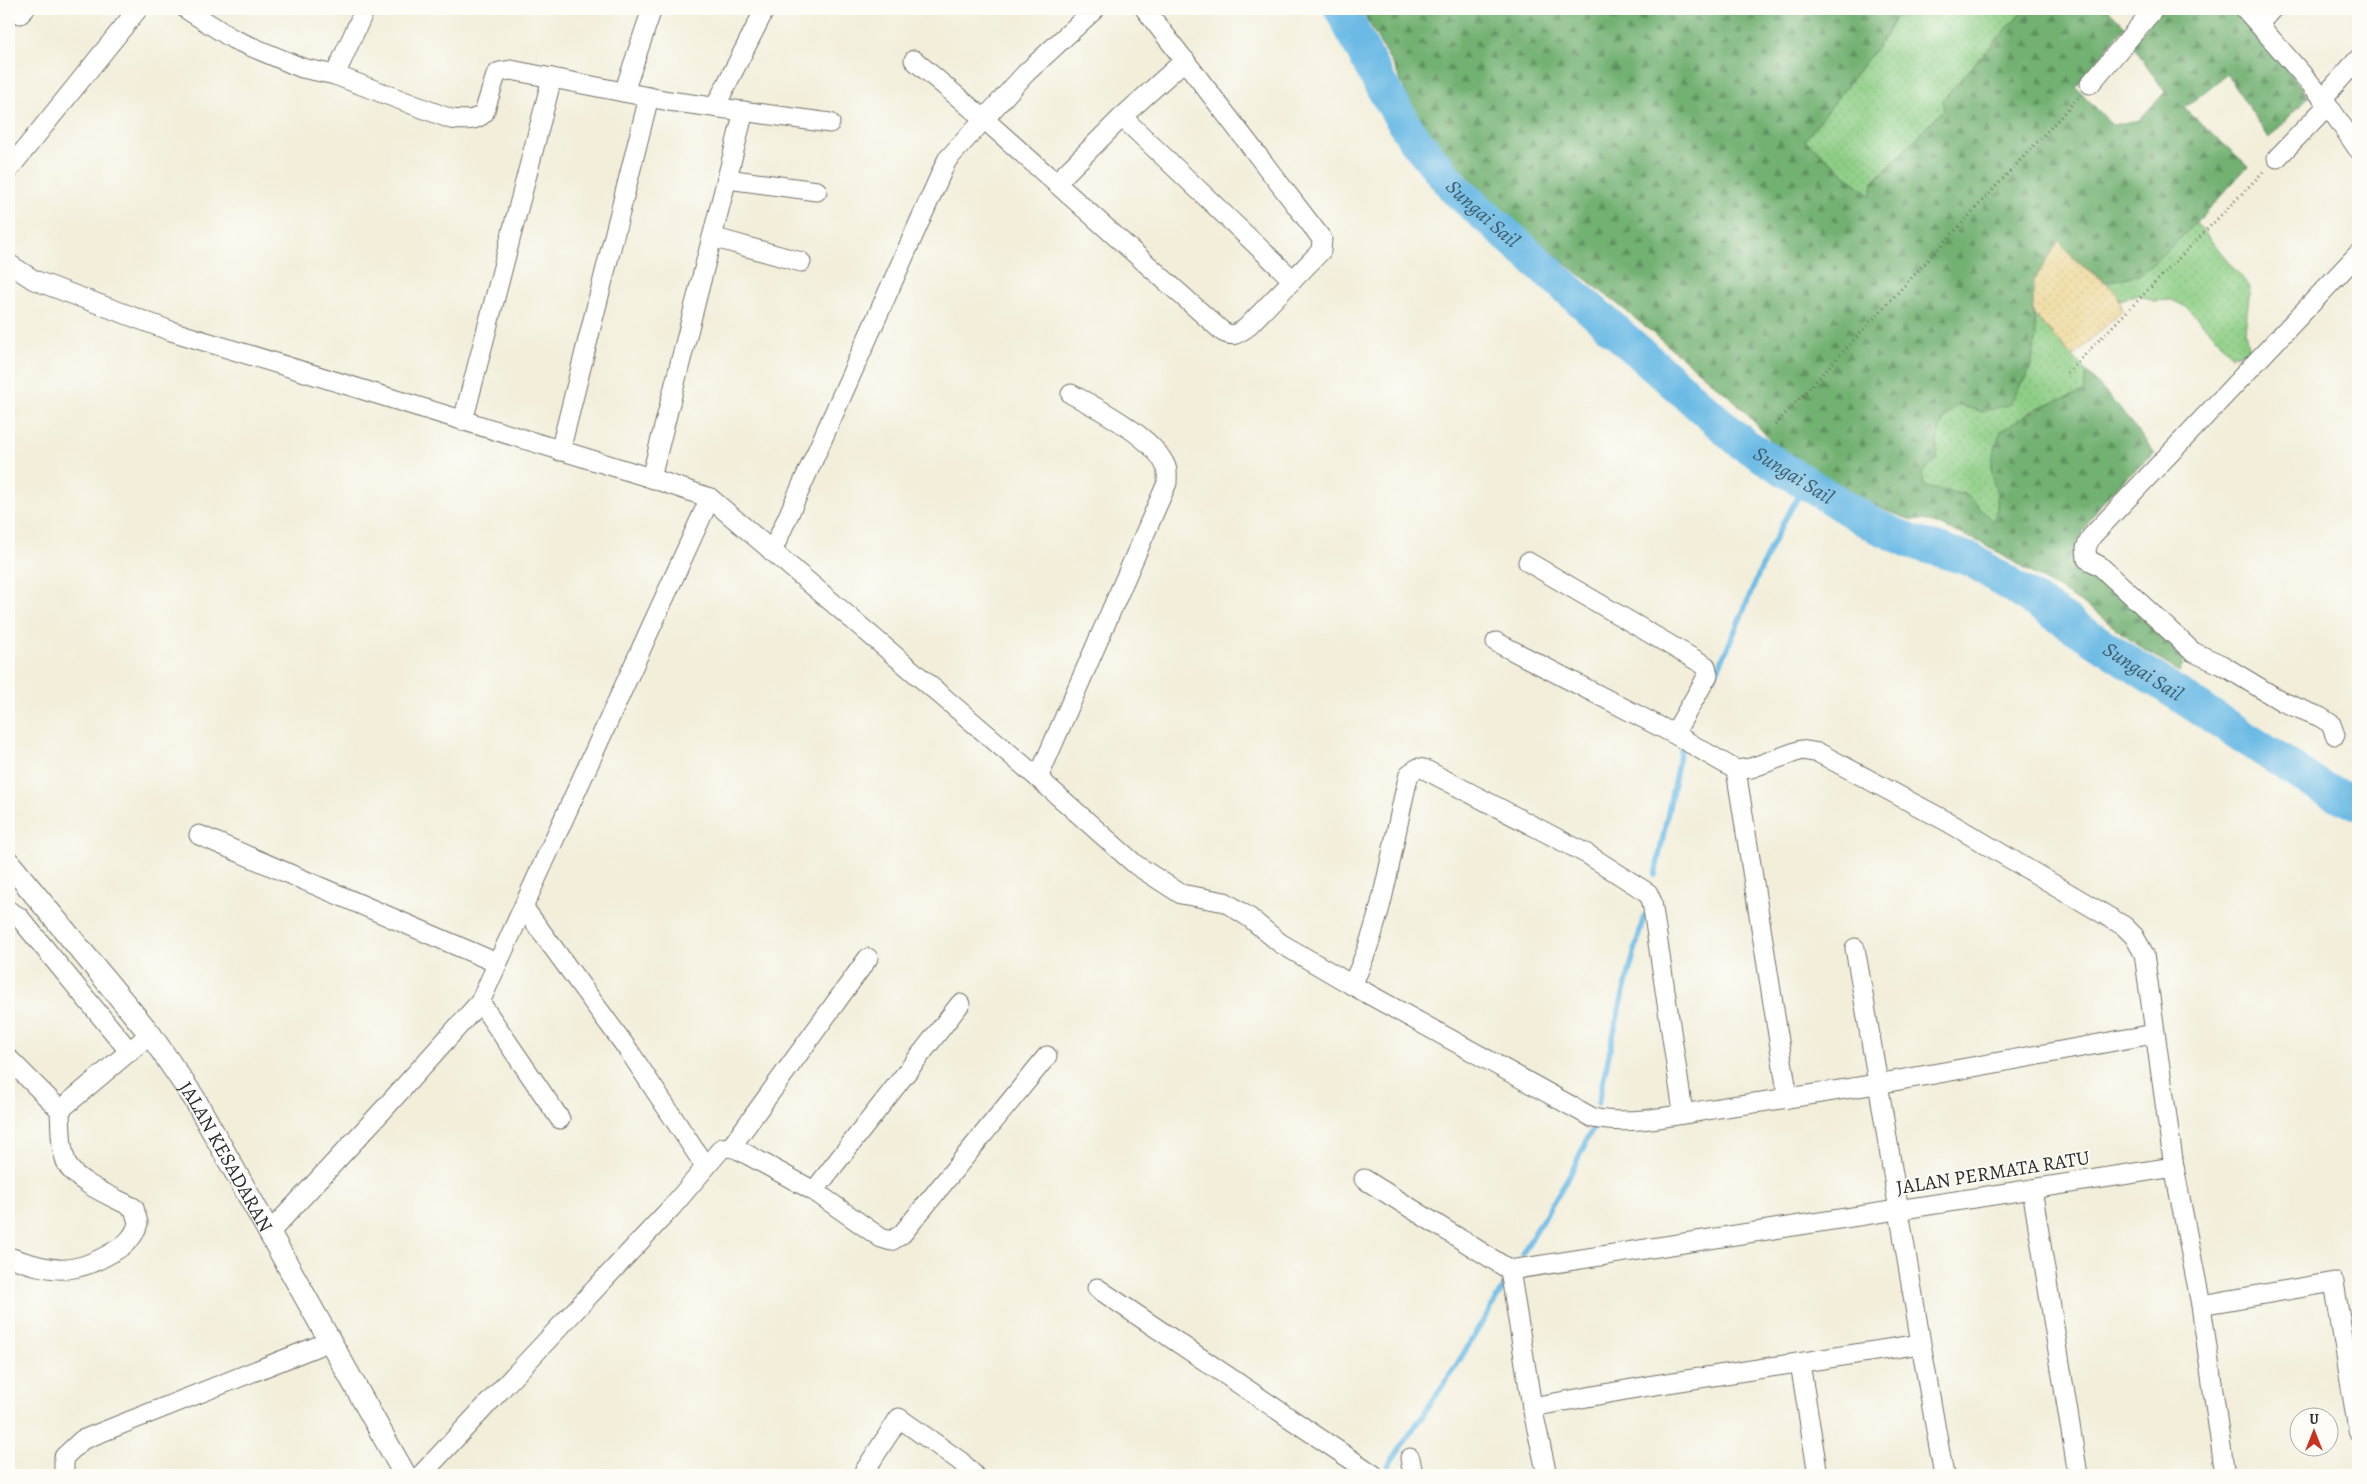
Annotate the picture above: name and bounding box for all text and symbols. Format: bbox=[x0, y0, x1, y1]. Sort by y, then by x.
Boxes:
water label: Sungai Sail bbox=[1439, 174, 1526, 255]
water label: Sungai Sail bbox=[1748, 439, 1840, 511]
water label: Sungai Sail bbox=[2098, 635, 2189, 708]
street label: JALAN KESADARAN bbox=[172, 1076, 279, 1237]
street label: JALAN PERMATA RATU bbox=[1894, 1144, 2092, 1201]
north arrow bbox=[2290, 1406, 2340, 1456]
text: U bbox=[2309, 1410, 2319, 1429]

